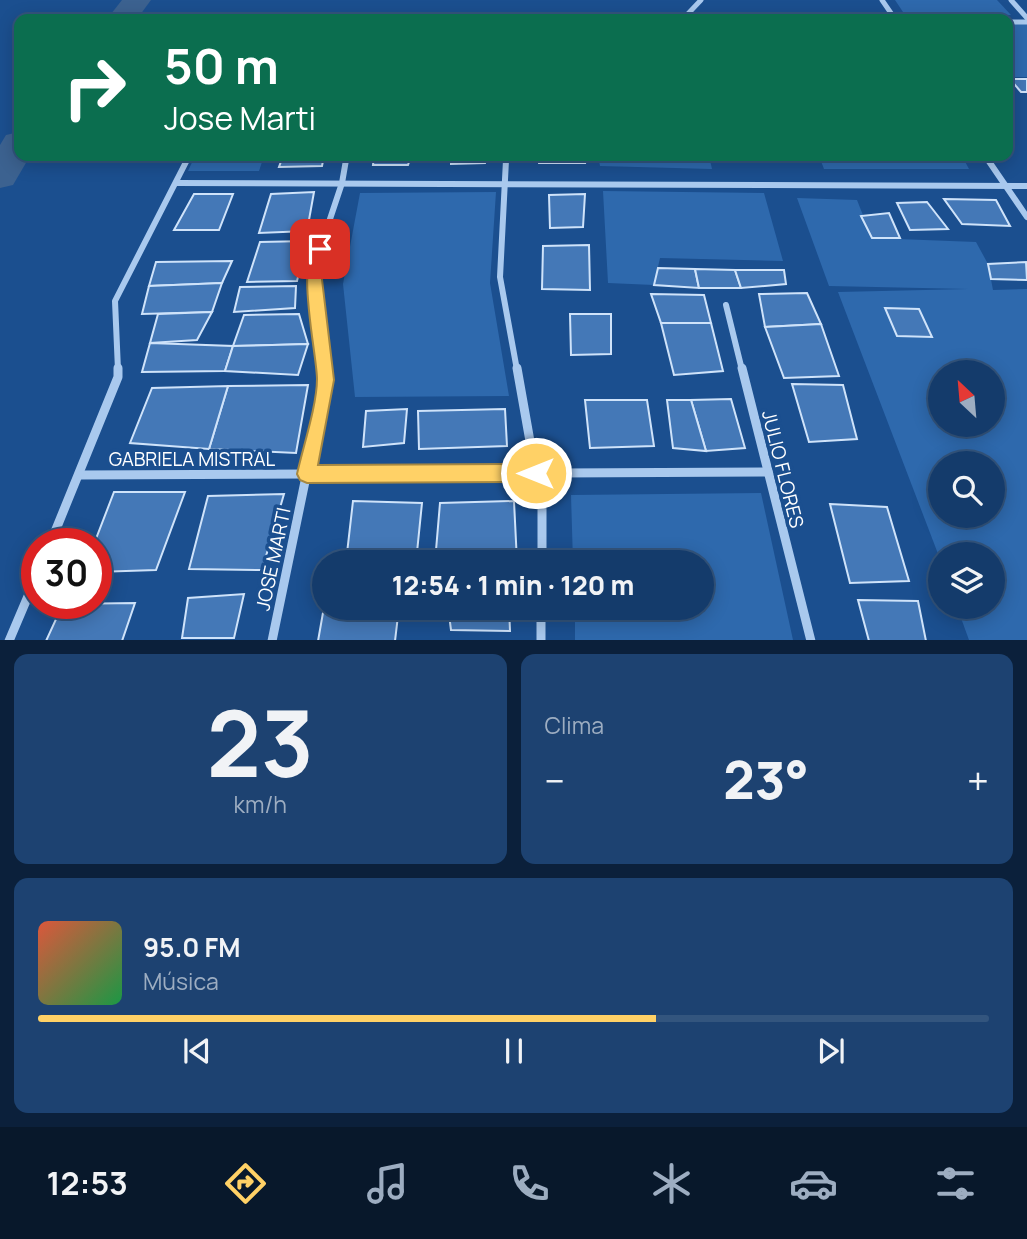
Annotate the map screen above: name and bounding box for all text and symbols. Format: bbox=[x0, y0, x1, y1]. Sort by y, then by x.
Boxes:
text: 50 m bbox=[164, 32, 279, 99]
icon: right bbox=[49, 42, 140, 133]
text: Jose Marti bbox=[164, 96, 316, 140]
pin bbox=[290, 219, 350, 279]
icon: arrive bbox=[301, 230, 339, 268]
north arrow bbox=[928, 360, 1004, 438]
map controls bbox=[928, 360, 1005, 619]
street label: JULIO FLORES bbox=[756, 407, 810, 531]
position arrow bbox=[499, 436, 573, 510]
street label: GABRIELA MISTRAL bbox=[109, 446, 276, 472]
button: search bbox=[928, 451, 1005, 528]
street label: JOSE MARTI bbox=[249, 505, 297, 613]
speed limit sign: 30 bbox=[21, 528, 112, 619]
button: layers bbox=[928, 542, 1005, 619]
text: 12:54 · 1 min · 120 m bbox=[392, 567, 634, 603]
text: 23 bbox=[207, 680, 314, 804]
text: Clima bbox=[545, 709, 604, 741]
text: 23° bbox=[723, 744, 809, 815]
text: − bbox=[545, 754, 565, 806]
text: + bbox=[967, 754, 989, 806]
text: km/h bbox=[234, 788, 287, 820]
text: 95.0 FM bbox=[143, 929, 240, 965]
text: Música bbox=[143, 965, 219, 997]
icon: previous bbox=[178, 1032, 216, 1070]
icon: pause bbox=[495, 1032, 533, 1070]
icon: next bbox=[812, 1032, 850, 1070]
icon: directions bbox=[221, 1159, 270, 1208]
icon: music bbox=[363, 1159, 412, 1208]
icon: phone bbox=[505, 1159, 554, 1208]
icon: climate bbox=[647, 1159, 696, 1208]
icon: car bbox=[789, 1159, 838, 1208]
icon: filters bbox=[931, 1159, 980, 1208]
text: 12:53 bbox=[47, 1161, 128, 1205]

